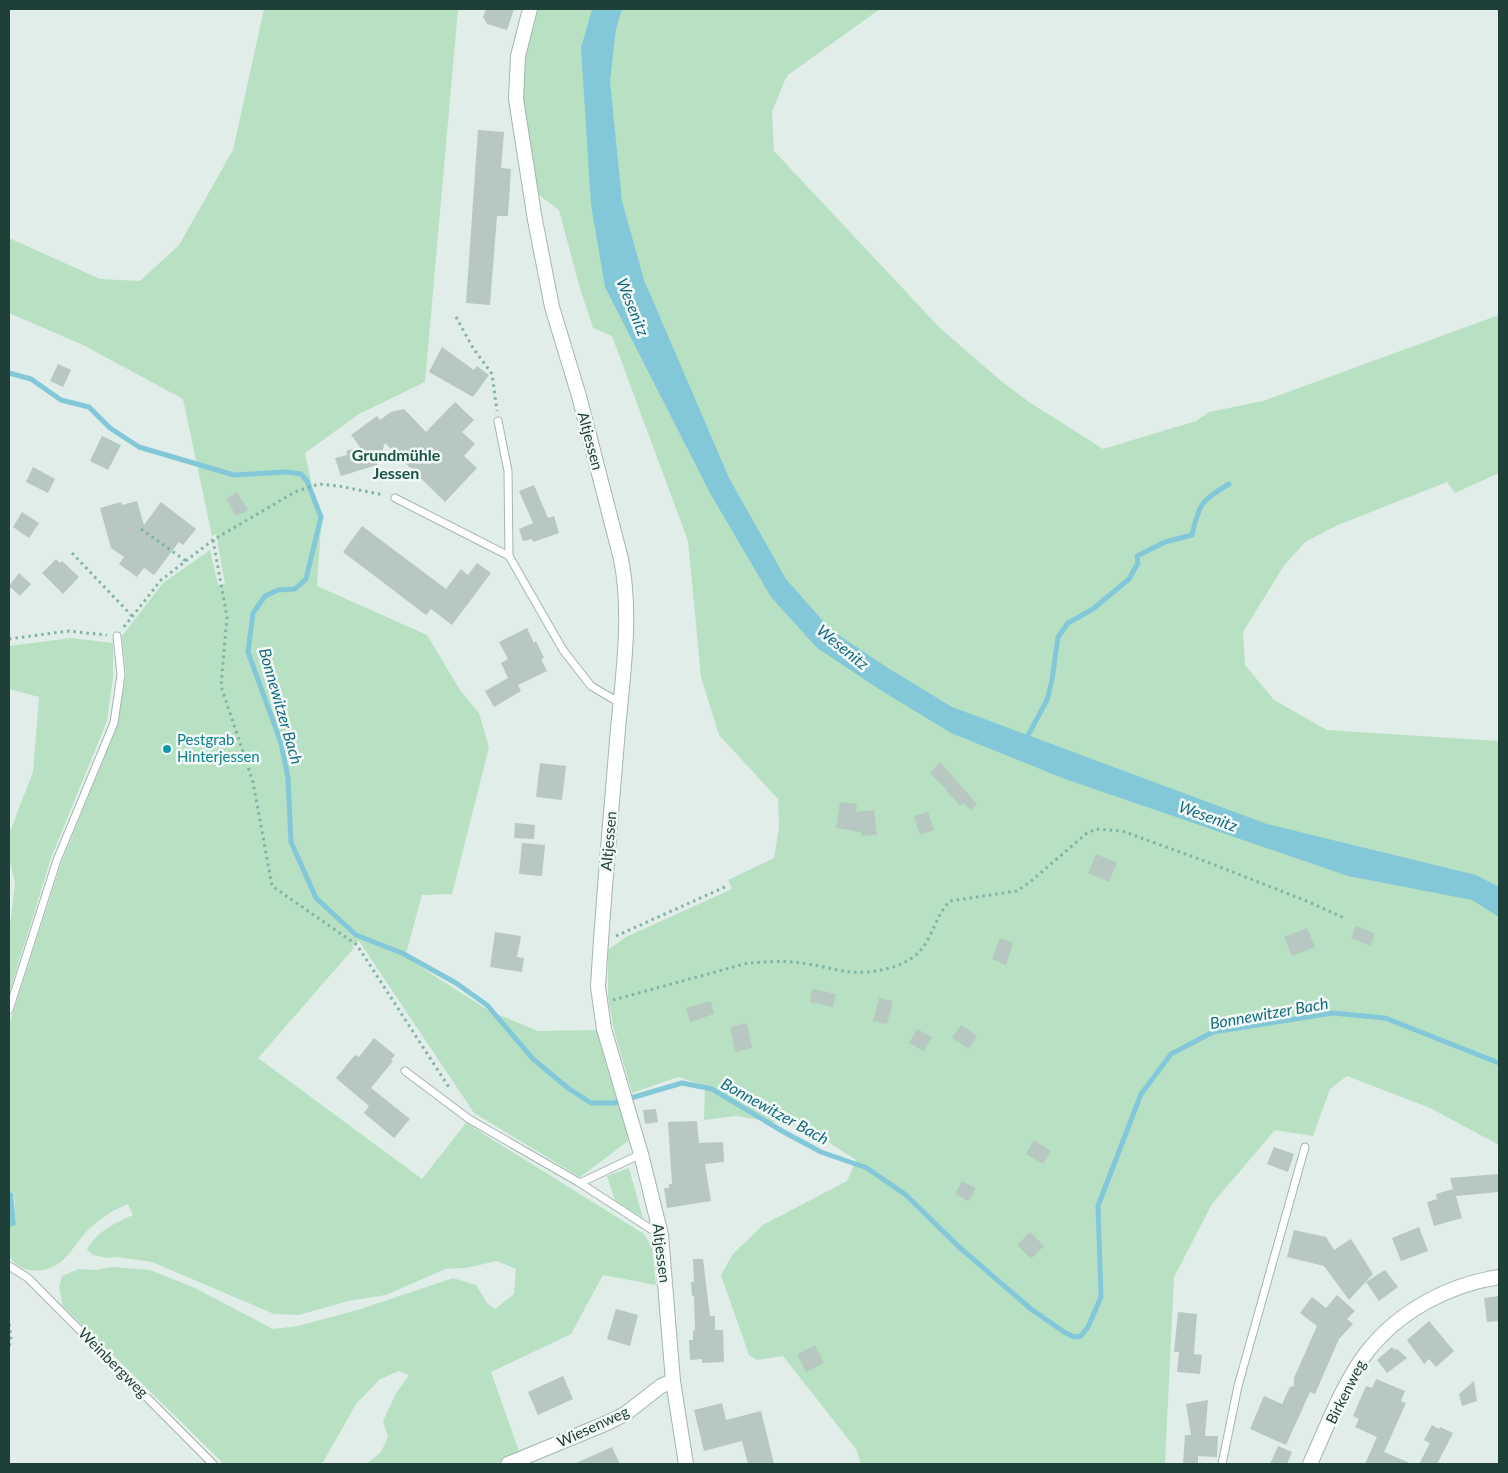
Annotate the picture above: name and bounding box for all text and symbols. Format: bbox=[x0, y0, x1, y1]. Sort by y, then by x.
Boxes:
water label: Wesenitz bbox=[613, 275, 654, 339]
street label: Altjessen bbox=[575, 410, 607, 472]
district label: Grundmühle Jessen bbox=[352, 445, 441, 482]
water label: Wesenitz bbox=[814, 620, 873, 673]
water label: Bonnewitzer Bach bbox=[256, 646, 307, 766]
place label: Pestgrab Hinterjessen bbox=[177, 730, 260, 765]
marker: Pestgrab Hinterjessen bbox=[161, 743, 173, 755]
water label: Wesenitz bbox=[1176, 796, 1240, 835]
street label: Altjessen bbox=[596, 810, 620, 872]
water label: Bonnewitzer Bach bbox=[1208, 993, 1330, 1032]
water label: Bonnewitzer Bach bbox=[718, 1073, 832, 1148]
street label: Altjessen bbox=[649, 1222, 675, 1284]
street label: Weinbergweg bbox=[75, 1324, 153, 1401]
street label: Birkenweg bbox=[1321, 1356, 1369, 1427]
street label: Wiesenweg bbox=[554, 1402, 632, 1451]

